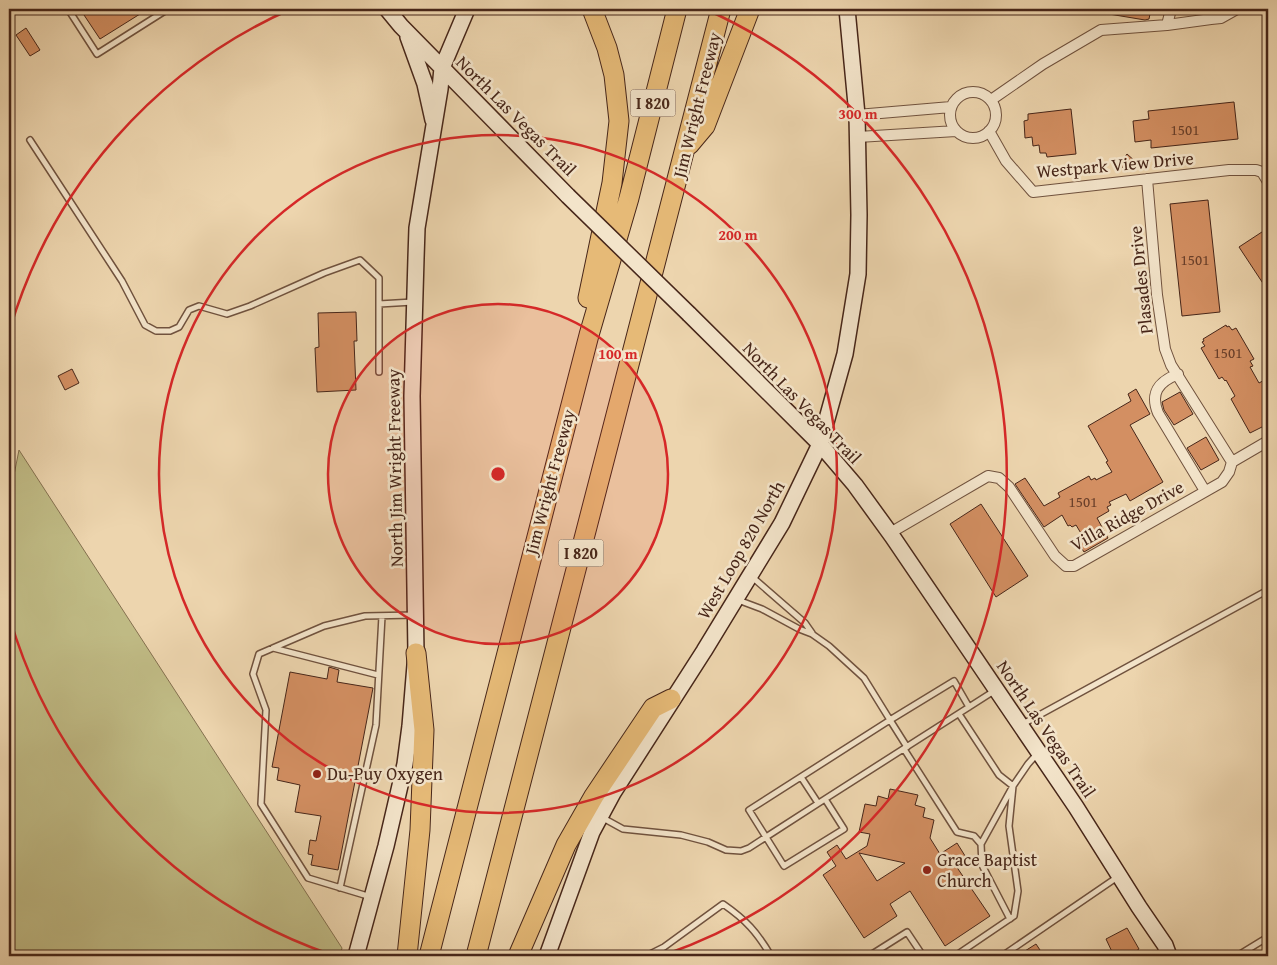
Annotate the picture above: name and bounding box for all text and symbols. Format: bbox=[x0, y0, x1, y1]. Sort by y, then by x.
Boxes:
street label: Jim Wright Freeway bbox=[665, 29, 728, 183]
street label: North Las Vegas Trail bbox=[450, 49, 583, 182]
road number: I 820 bbox=[630, 90, 676, 116]
text: 300 m bbox=[838, 103, 878, 124]
house number: 1501 bbox=[1171, 119, 1199, 140]
street label: Westpark View Drive bbox=[1035, 144, 1195, 185]
text: 200 m bbox=[718, 224, 758, 245]
street label: Plasades Drive bbox=[1121, 225, 1160, 335]
house number: 1501 bbox=[1181, 249, 1209, 270]
street label: North Las Vegas Trail bbox=[737, 335, 868, 470]
house number: 1501 bbox=[1214, 342, 1242, 363]
text: 100 m bbox=[598, 343, 638, 364]
street label: North Jim Wright Freeway bbox=[379, 369, 410, 567]
street label: Jim Wright Freeway bbox=[517, 406, 582, 559]
centre of rings bbox=[489, 465, 507, 483]
street label: Villa Ridge Drive bbox=[1065, 473, 1188, 558]
street label: West Loop 820 North bbox=[690, 475, 791, 624]
house number: 1501 bbox=[1069, 491, 1097, 512]
road number: I 820 bbox=[558, 540, 604, 566]
street label: North Las Vegas Trail bbox=[990, 654, 1103, 803]
place label: Du-Puy Oxygen bbox=[327, 760, 443, 787]
marker: Du-Puy Oxygen bbox=[311, 768, 323, 780]
place label: Grace Baptist Church bbox=[937, 846, 1038, 894]
marker: Grace Baptist Church bbox=[921, 864, 933, 876]

